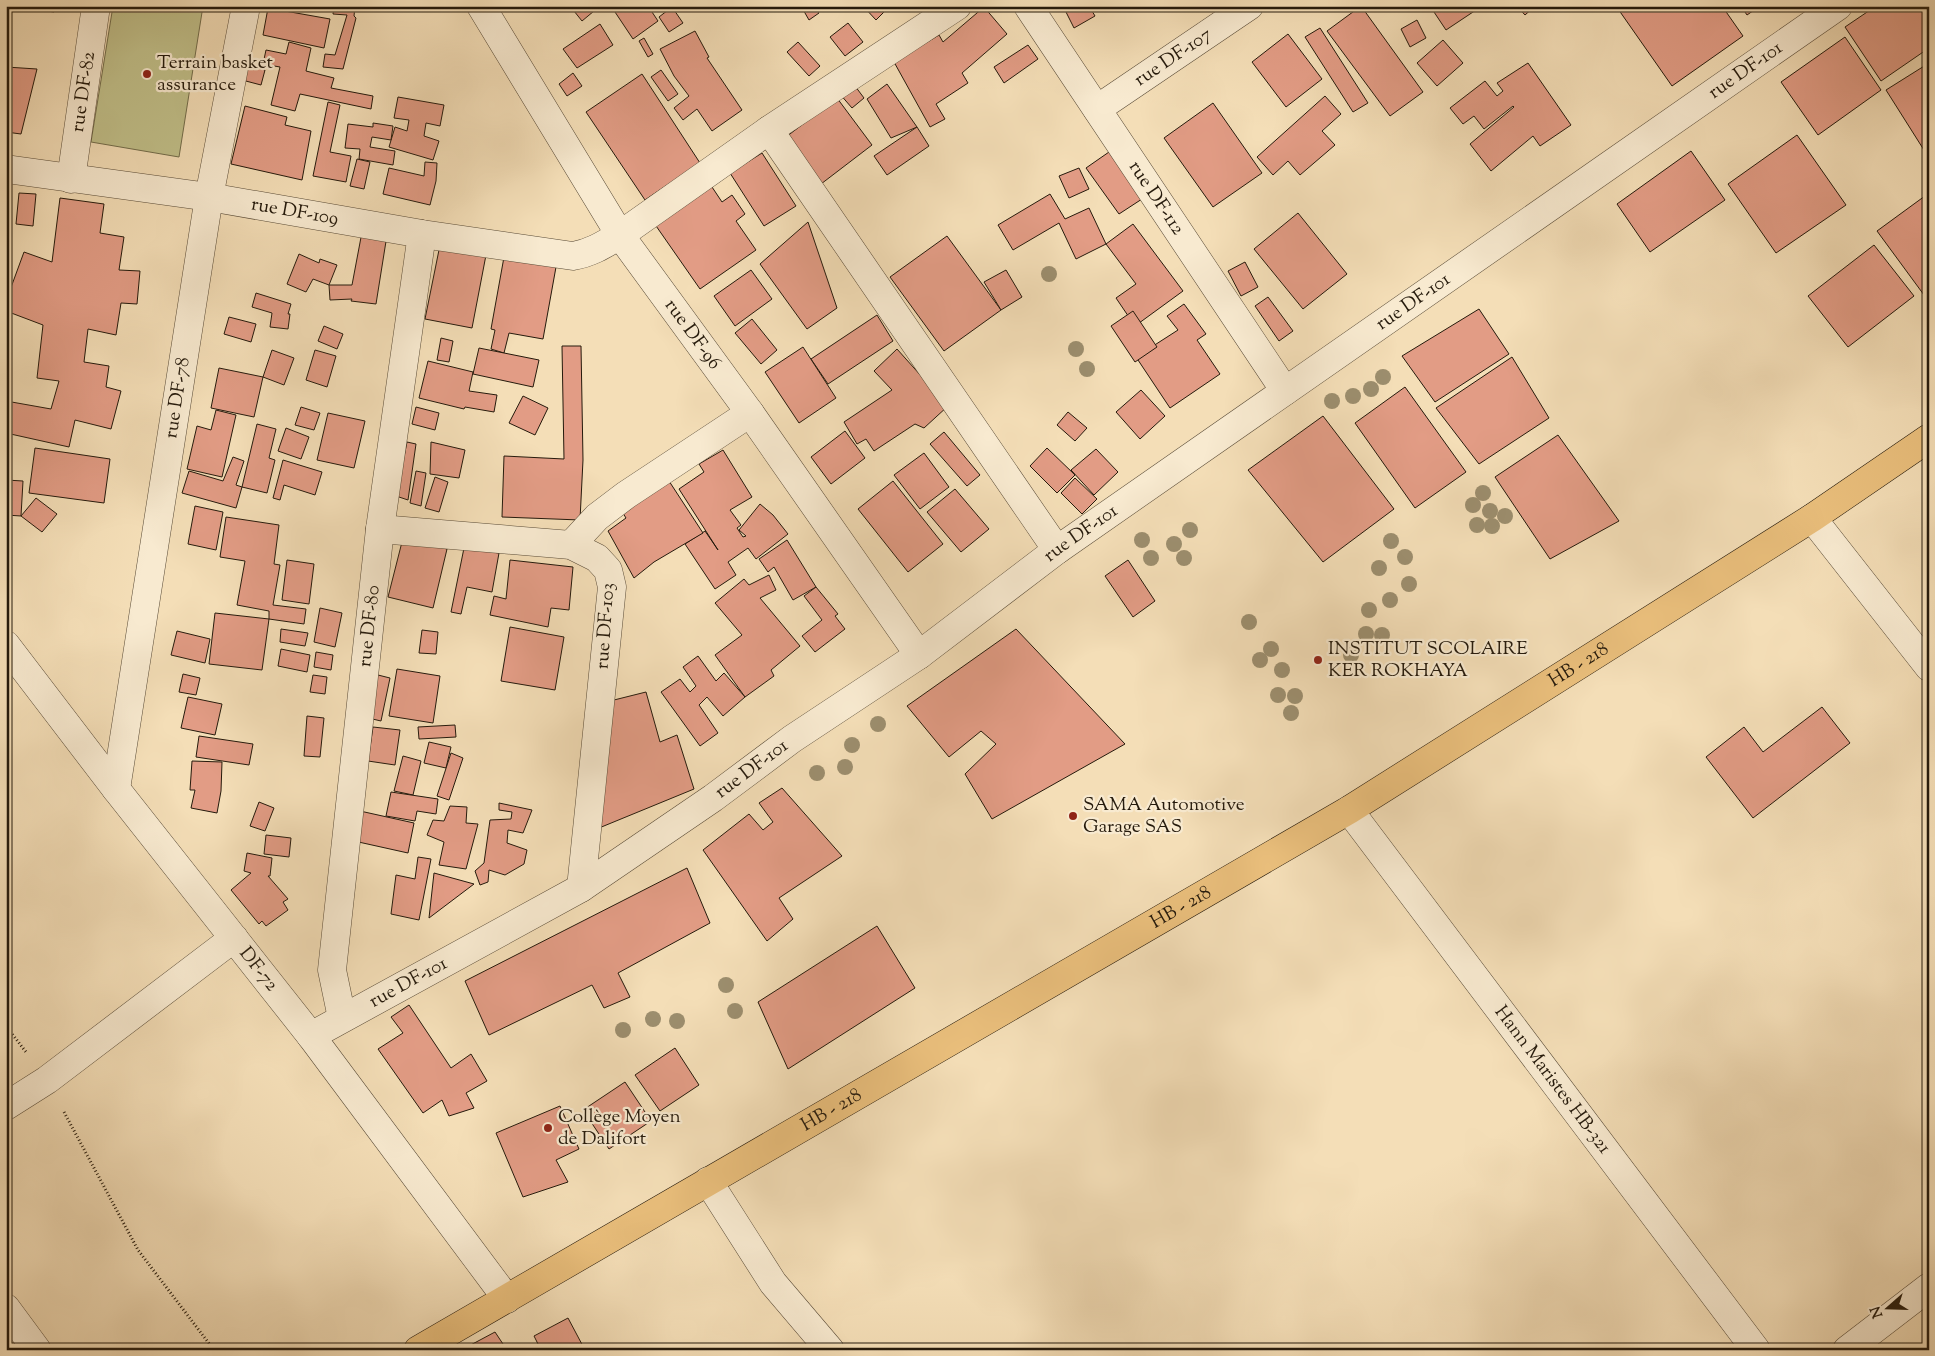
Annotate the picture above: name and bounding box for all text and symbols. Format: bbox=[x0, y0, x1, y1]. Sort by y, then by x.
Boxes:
street label: rue DF-107 bbox=[1129, 21, 1218, 93]
street label: rue DF-101 bbox=[1703, 35, 1789, 106]
street label: rue DF-82 bbox=[64, 50, 103, 134]
place label: Terrain basket assurance bbox=[157, 50, 274, 99]
marker: Terrain basket assurance bbox=[141, 68, 153, 80]
street label: rue DF-112 bbox=[1122, 156, 1191, 241]
street label: rue DF-109 bbox=[249, 191, 341, 233]
street label: rue DF-101 bbox=[1370, 266, 1456, 337]
street label: rue DF-96 bbox=[658, 294, 728, 375]
street label: rue DF-78 bbox=[158, 355, 197, 440]
street label: rue DF-101 bbox=[1038, 498, 1124, 569]
street label: rue DF-103 bbox=[590, 582, 622, 670]
street label: rue DF-80 bbox=[352, 584, 387, 668]
place label: INSTITUT SCOLAIRE KER ROKHAYA bbox=[1328, 636, 1528, 685]
street label: HB - 218 bbox=[1544, 636, 1614, 694]
marker: INSTITUT SCOLAIRE KER ROKHAYA bbox=[1312, 654, 1324, 666]
street label: rue DF-101 bbox=[710, 732, 794, 805]
place label: SAMA Automotive Garage SAS bbox=[1083, 792, 1245, 841]
marker: SAMA Automotive Garage SAS bbox=[1067, 810, 1079, 822]
street label: HB - 218 bbox=[1145, 879, 1216, 936]
street label: DF-72 bbox=[232, 941, 285, 997]
street label: rue DF-101 bbox=[364, 950, 453, 1015]
street label: Hann Maristes HB-321 bbox=[1488, 1000, 1618, 1160]
street label: HB - 218 bbox=[796, 1082, 867, 1139]
place label: Collège Moyen de Dalifort bbox=[558, 1104, 681, 1153]
marker: Collège Moyen de Dalifort bbox=[542, 1122, 554, 1134]
north arrow bbox=[1862, 1284, 1912, 1334]
text: N bbox=[1866, 1303, 1889, 1320]

